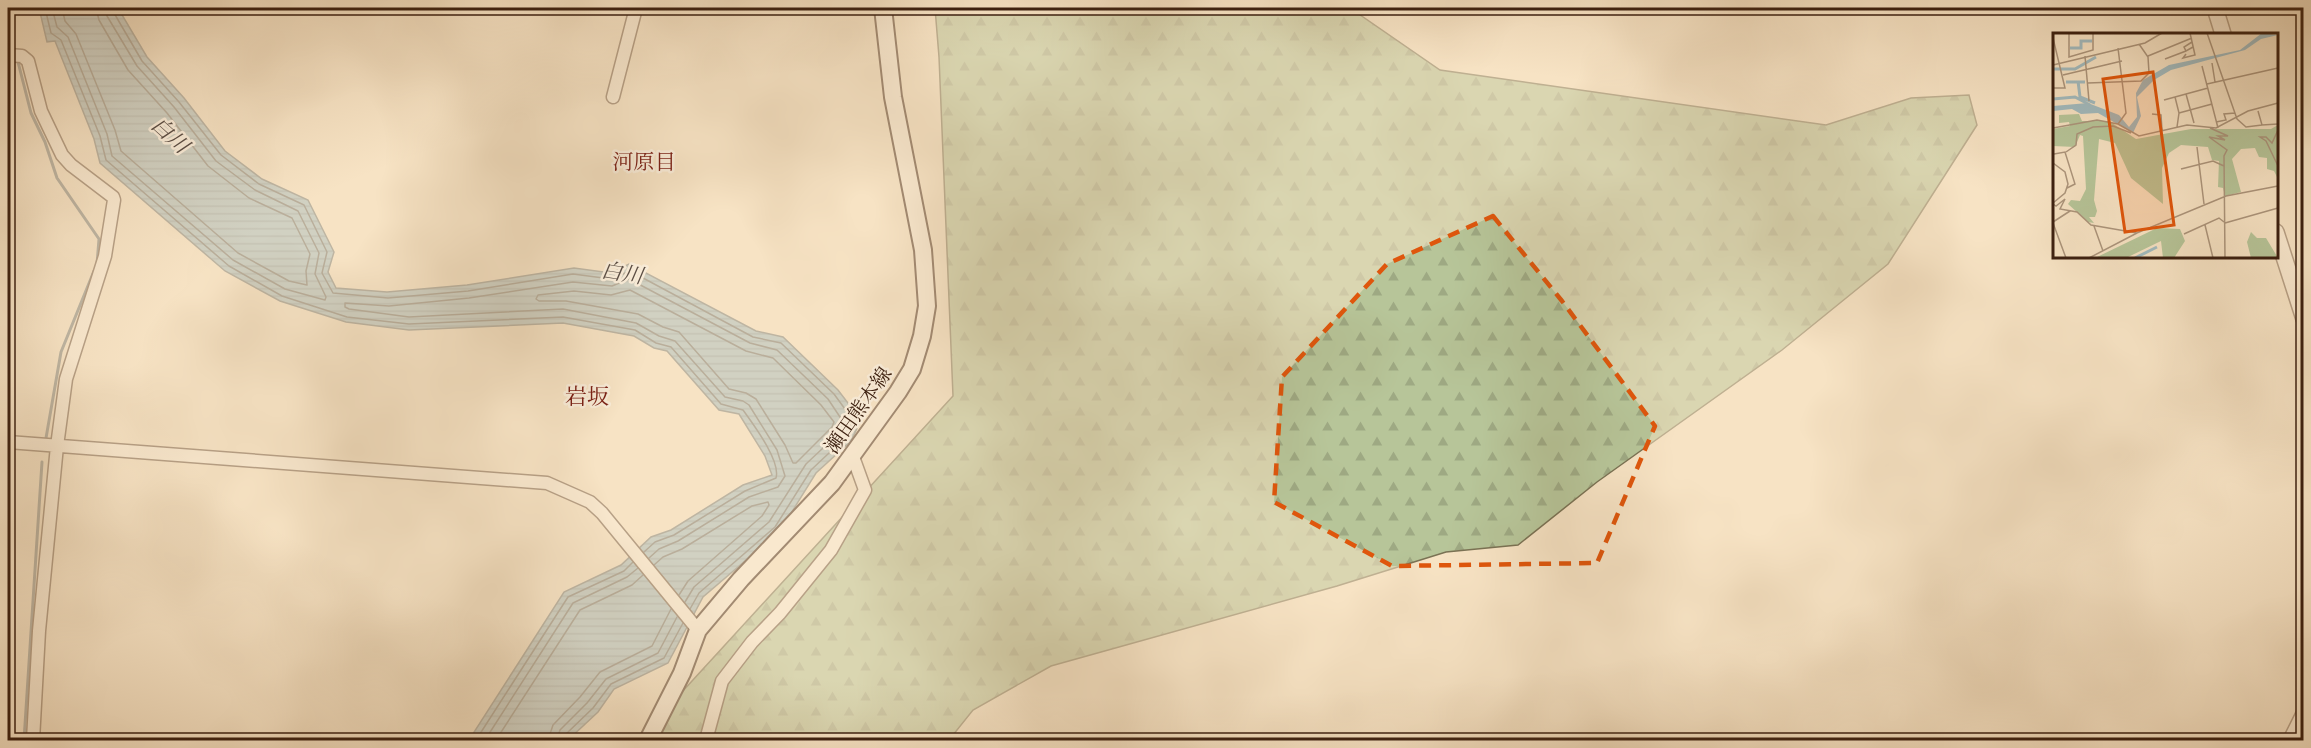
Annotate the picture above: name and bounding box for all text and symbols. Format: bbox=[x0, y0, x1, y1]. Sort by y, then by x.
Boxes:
inset map bbox=[2053, 33, 2278, 258]
water label: 白川 bbox=[146, 112, 195, 159]
district label: 河原目 bbox=[613, 150, 676, 174]
water label: 白川 bbox=[599, 258, 647, 288]
street label: 瀬田熊本線 bbox=[820, 363, 897, 458]
district label: 岩坂 bbox=[565, 384, 609, 410]

